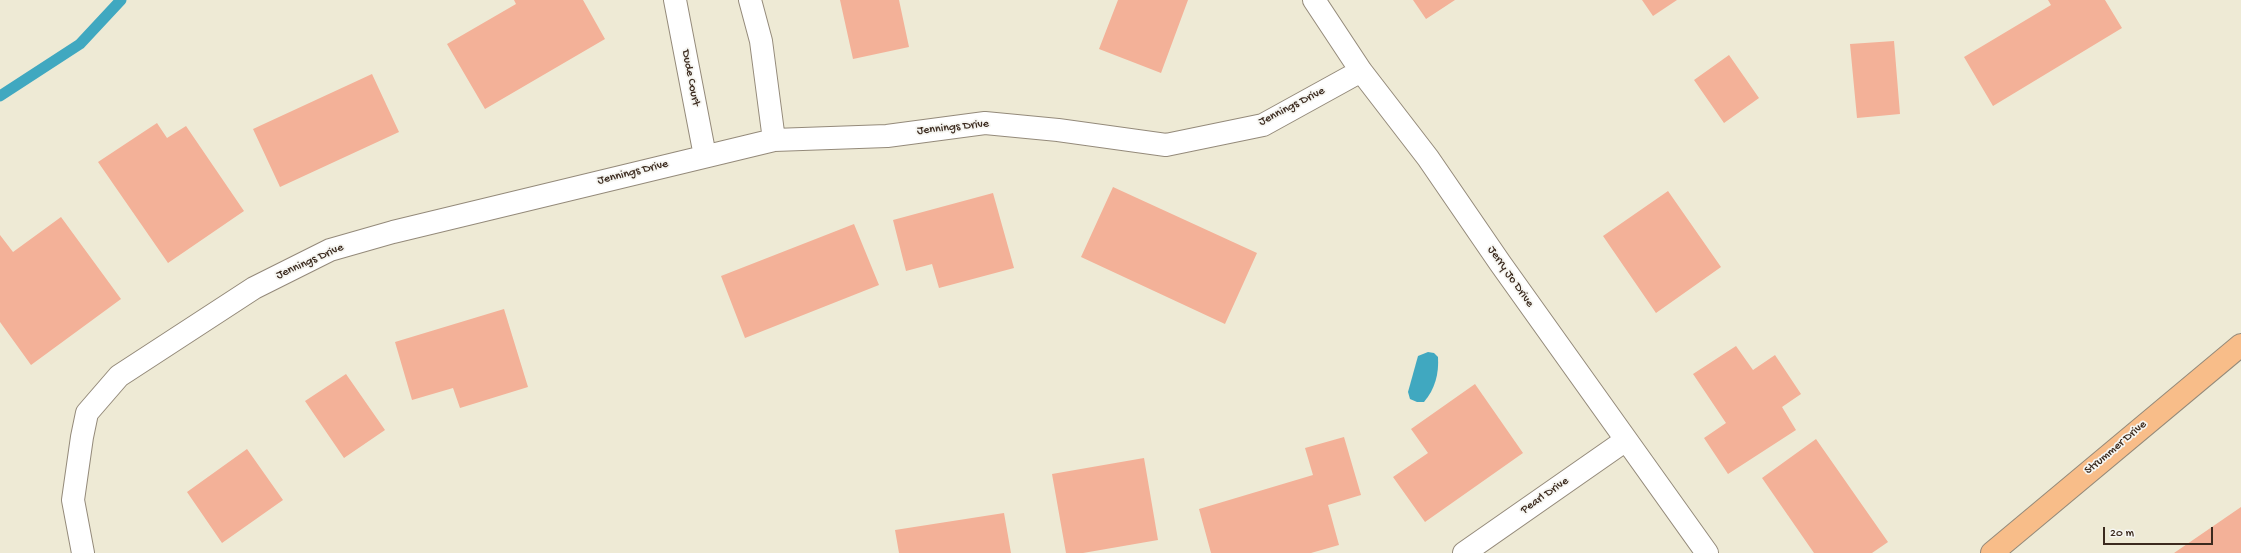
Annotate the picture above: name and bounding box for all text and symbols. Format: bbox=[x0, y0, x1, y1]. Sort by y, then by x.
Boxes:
street label: Dude Court bbox=[677, 49, 703, 107]
street label: Jennings Drive bbox=[1256, 84, 1328, 130]
street label: Jennings Drive bbox=[916, 117, 990, 139]
street label: Jennings Drive bbox=[596, 157, 670, 189]
street label: Jennings Drive bbox=[274, 241, 346, 283]
street label: Jerry Jo Drive bbox=[1484, 244, 1536, 310]
street label: Strummer Drive bbox=[2082, 418, 2150, 478]
street label: Pearl Drive bbox=[1518, 474, 1572, 518]
scale bar bbox=[2105, 519, 2215, 545]
text: 20 m bbox=[2110, 527, 2134, 541]

